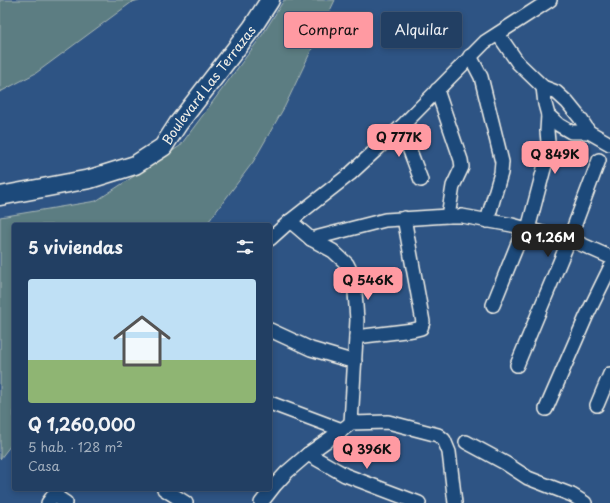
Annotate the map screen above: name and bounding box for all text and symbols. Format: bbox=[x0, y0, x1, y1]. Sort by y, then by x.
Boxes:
chip: Comprar bbox=[284, 12, 373, 48]
chip: Alquilar bbox=[381, 12, 462, 48]
street label: Boulevard Las Terrazas bbox=[157, 21, 260, 148]
pin: Q 777K bbox=[366, 124, 432, 158]
text: Q 777K bbox=[376, 127, 422, 146]
pin: Q 849K bbox=[522, 141, 588, 175]
text: Q 849K bbox=[531, 144, 579, 163]
pin: Q 1.26M bbox=[511, 224, 585, 258]
text: Q 1.26M bbox=[521, 227, 575, 246]
text: 5 viviendas bbox=[28, 234, 123, 260]
icon: filters bbox=[234, 236, 256, 258]
pin: Q 546K bbox=[335, 267, 401, 301]
text: Q 546K bbox=[342, 270, 394, 289]
icon: home bbox=[106, 305, 178, 377]
text: Q 1,260,000 bbox=[28, 411, 135, 437]
pin: Q 396K bbox=[334, 436, 400, 470]
text: 5 hab. · 128 m² bbox=[28, 437, 123, 456]
text: Q 396K bbox=[342, 439, 392, 458]
text: Casa bbox=[28, 456, 60, 475]

